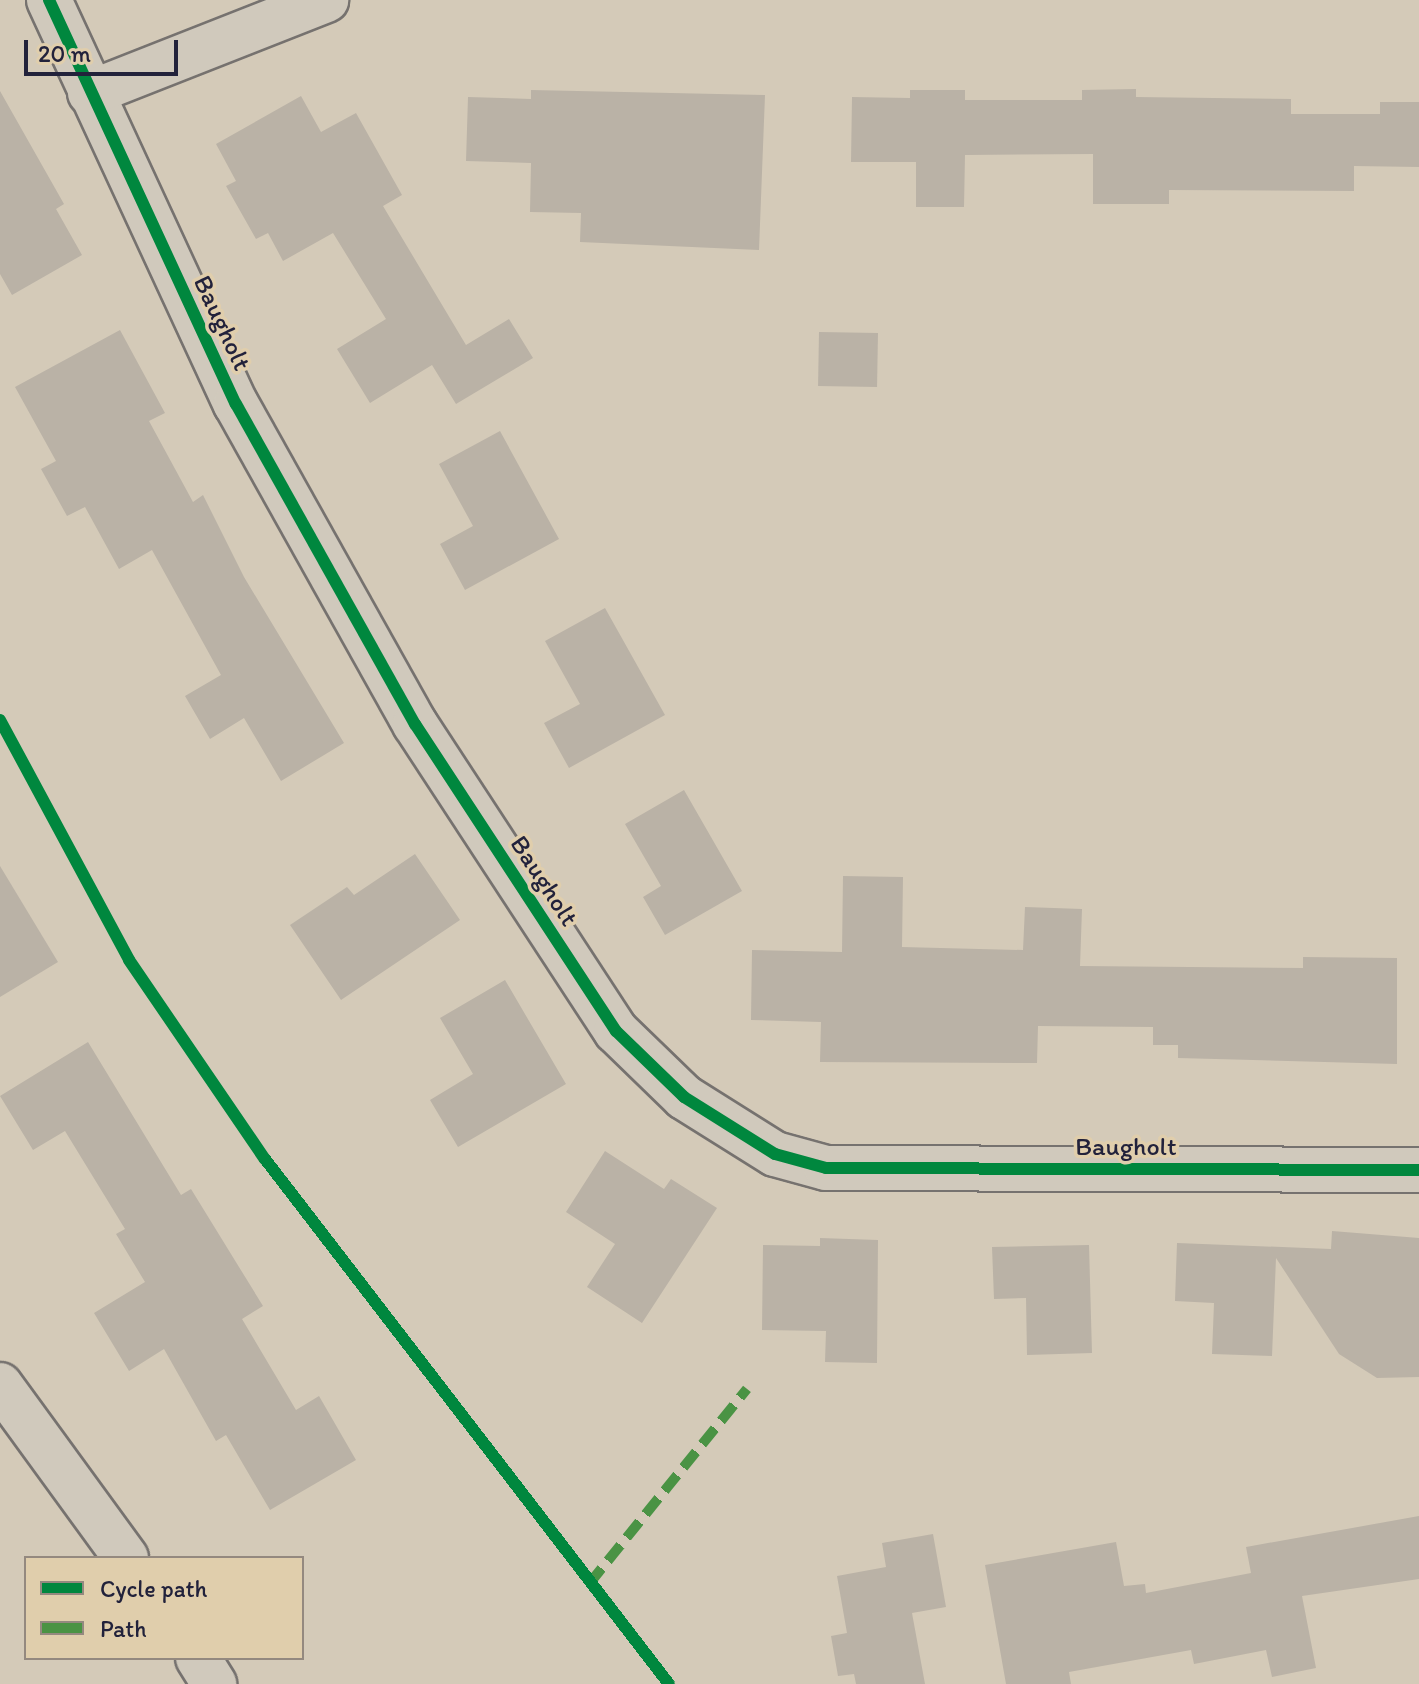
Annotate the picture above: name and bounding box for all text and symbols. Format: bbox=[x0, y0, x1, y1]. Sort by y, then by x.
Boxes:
scale bar bbox=[28, 24, 182, 74]
text: 20 m bbox=[38, 39, 91, 68]
street label: Baugholt bbox=[186, 270, 258, 376]
street label: Baugholt bbox=[503, 830, 585, 932]
street label: Baugholt bbox=[1075, 1131, 1177, 1163]
legend bbox=[24, 1556, 304, 1660]
text: Cycle path bbox=[100, 1574, 207, 1603]
text: Path bbox=[100, 1614, 147, 1643]

